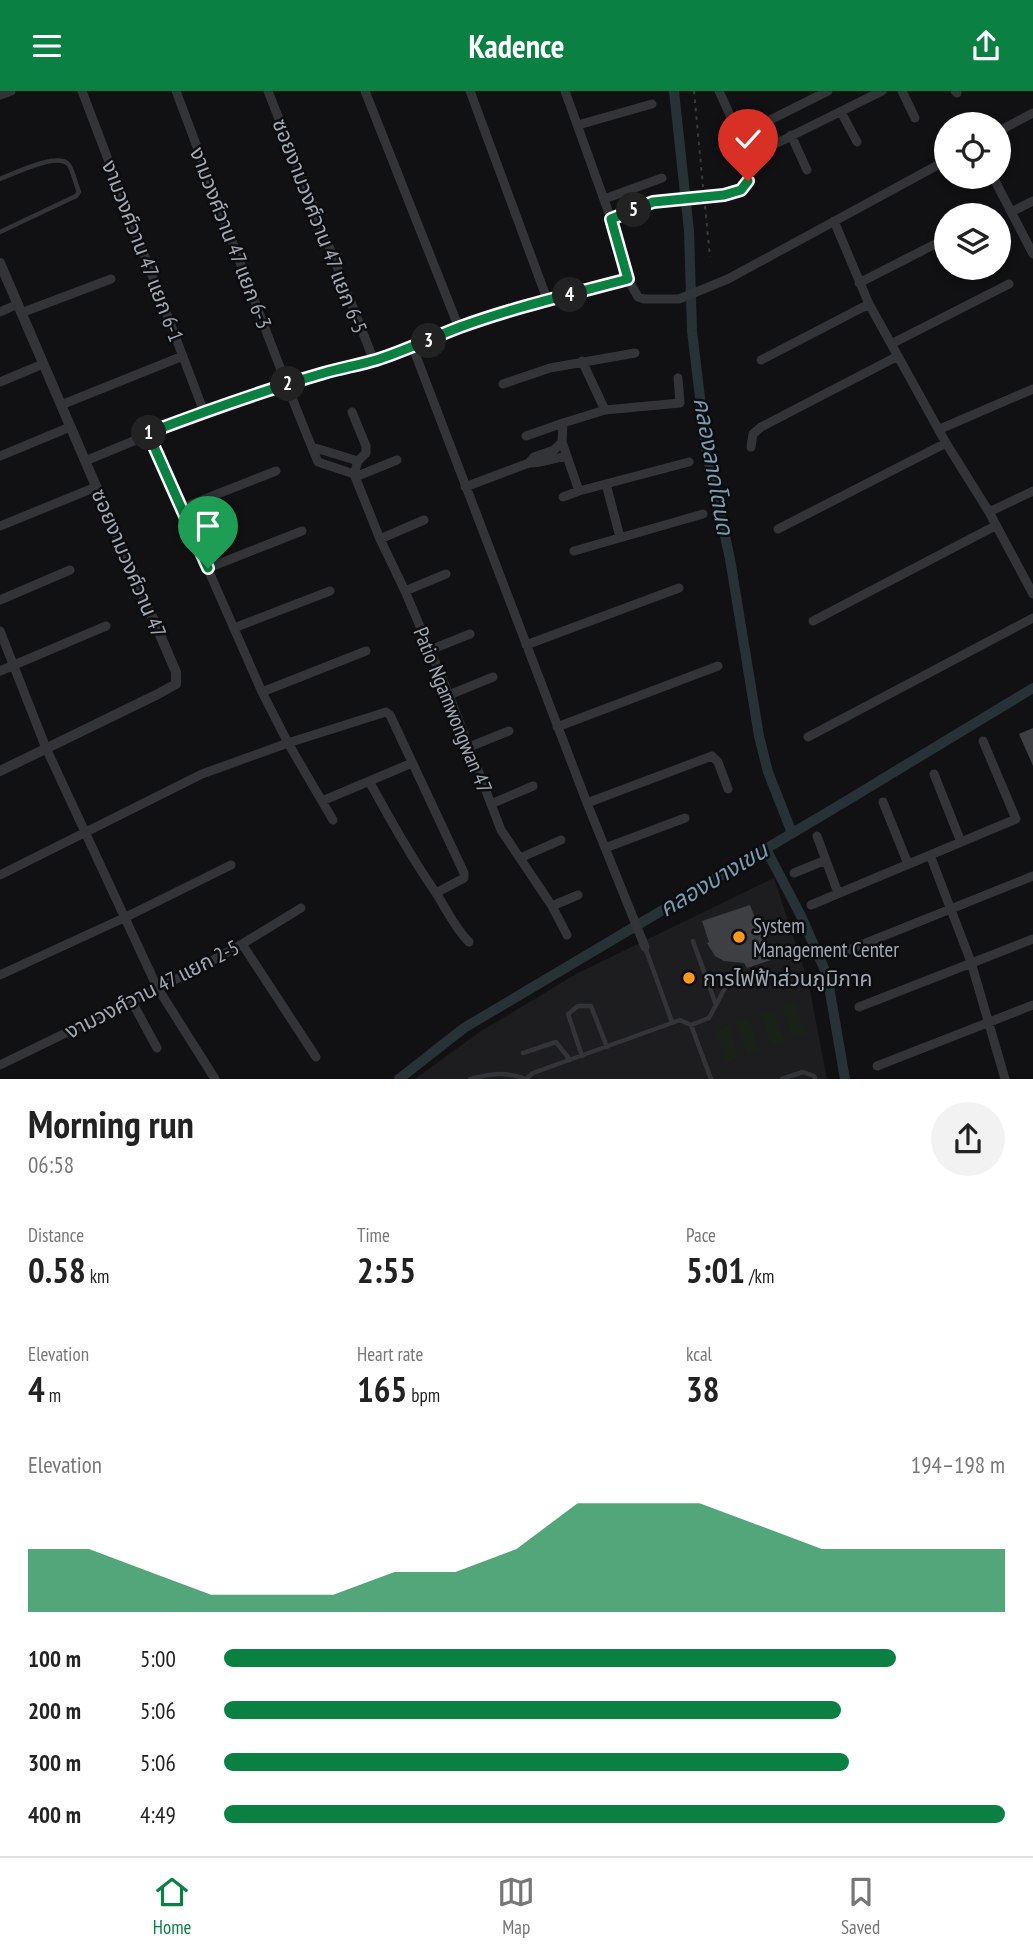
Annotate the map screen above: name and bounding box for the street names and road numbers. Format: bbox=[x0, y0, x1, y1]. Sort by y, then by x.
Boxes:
street label: ซอยงามวงศ์วาน 47 แยก 6-5 bbox=[267, 115, 373, 337]
street label: งามวงศ์วาน 47 แยก 6-3 bbox=[184, 144, 278, 332]
street label: งามวงศ์วาน 47 แยก 6-1 bbox=[96, 157, 190, 345]
street label: ซอยงามวงศ์วาน 47 bbox=[86, 485, 172, 641]
street label: Patio Ngamwongwan 47 bbox=[407, 623, 499, 797]
street label: งามวงศ์วาน 47 แยก 2-5 bbox=[60, 933, 244, 1045]

